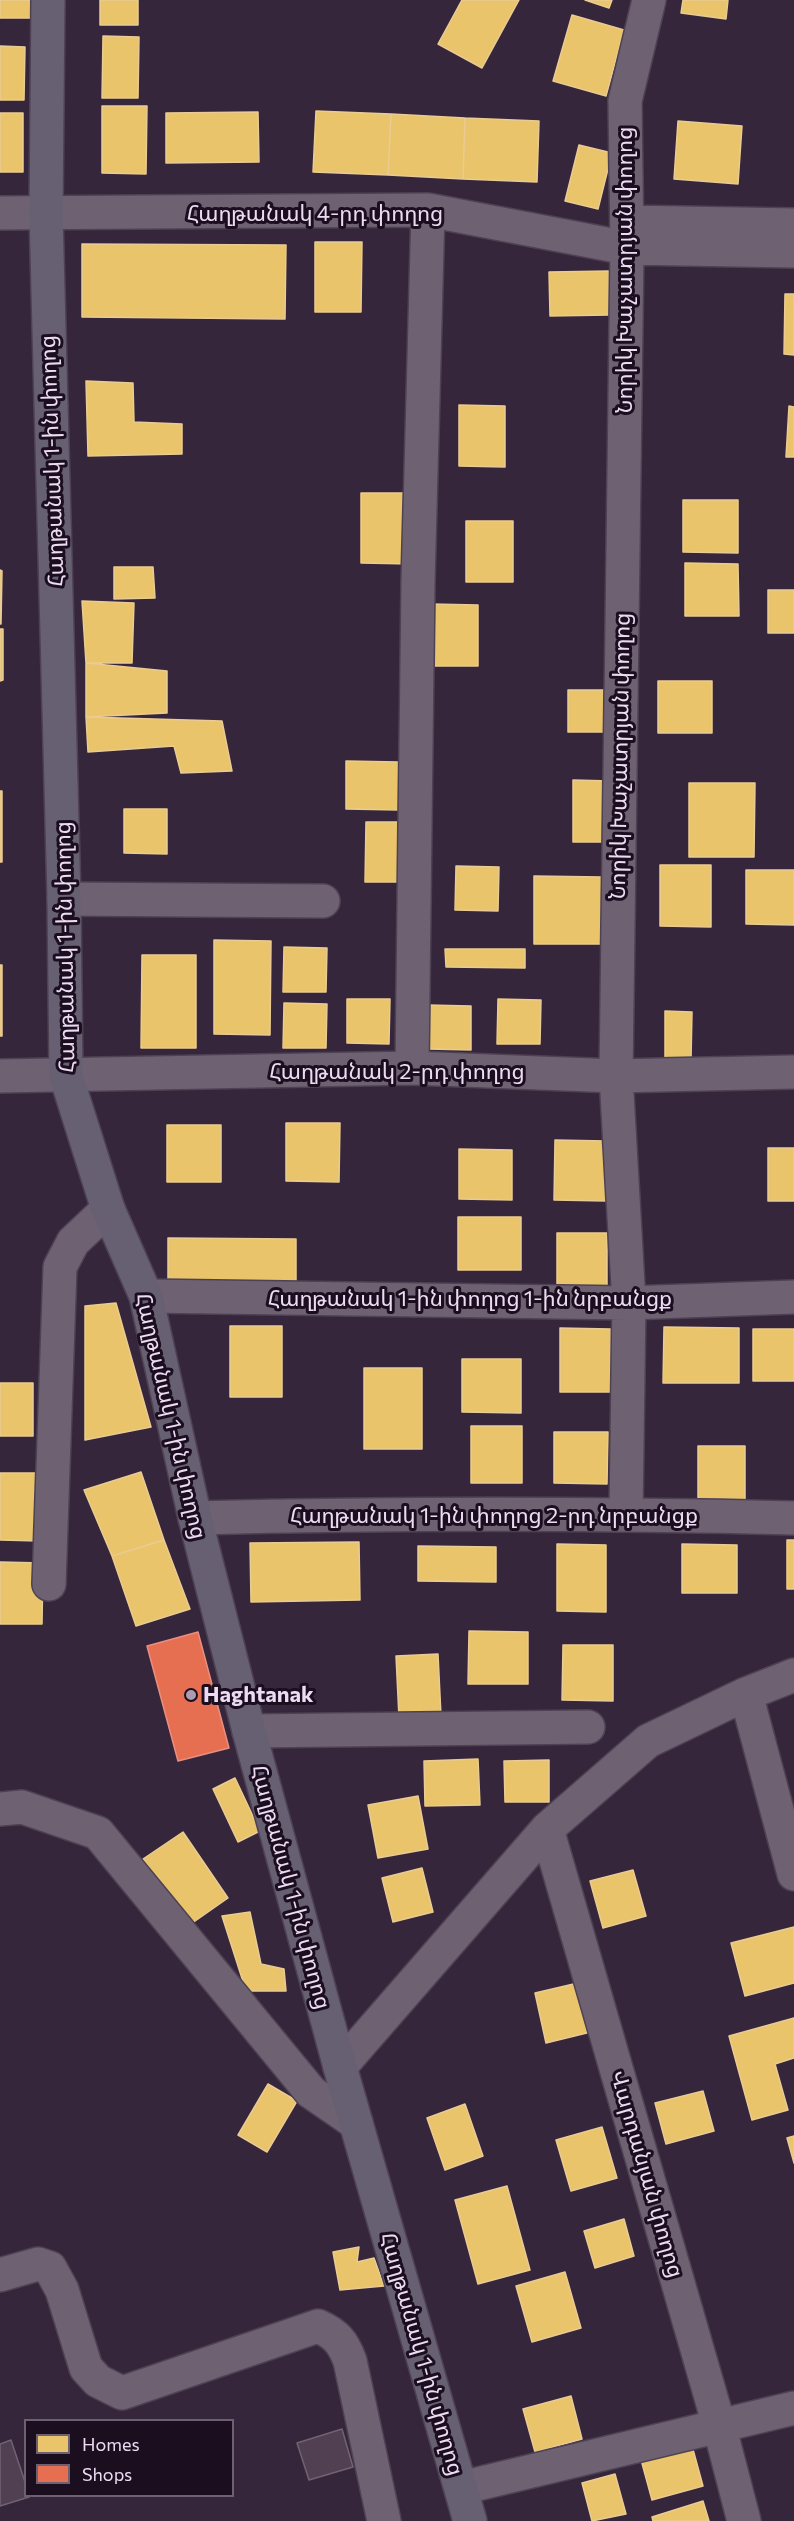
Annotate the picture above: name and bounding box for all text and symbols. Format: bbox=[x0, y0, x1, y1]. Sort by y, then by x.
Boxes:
street label: Նորիկ Խաչատրյան փողոց bbox=[612, 127, 638, 413]
street label: Հաղթանակ 4-րդ փողոց bbox=[187, 201, 443, 227]
street label: Հաղթանակ 1-ին փողոց bbox=[34, 335, 70, 587]
street label: Նորիկ Խաչատրյան փողոց bbox=[604, 612, 636, 900]
street label: Հաղթանակ 1-ին փողոց bbox=[50, 821, 80, 1073]
street label: Հաղթանակ 2-րդ փողոց bbox=[269, 1059, 525, 1085]
street label: Հաղթանակ 1-ին փողոց 1-ին նրբանցք bbox=[268, 1286, 672, 1312]
street label: Հաղթանակ 1-ին փողոց bbox=[130, 1290, 212, 1542]
street label: Հաղթանակ 1-ին փողոց 2-րդ նրբանցք bbox=[290, 1503, 698, 1529]
place label: Haghtanak bbox=[203, 1682, 314, 1708]
marker: Haghtanak bbox=[184, 1688, 198, 1702]
street label: Հաղթանակ 1-ին փողոց bbox=[246, 1762, 336, 2012]
street label: Վարդանյան փողոց bbox=[605, 2067, 689, 2281]
street label: Հաղթանակ 1-ին փողոց bbox=[375, 2229, 469, 2479]
legend bbox=[24, 2419, 234, 2497]
text: Homes bbox=[82, 2433, 140, 2455]
text: Shops bbox=[82, 2463, 132, 2485]

